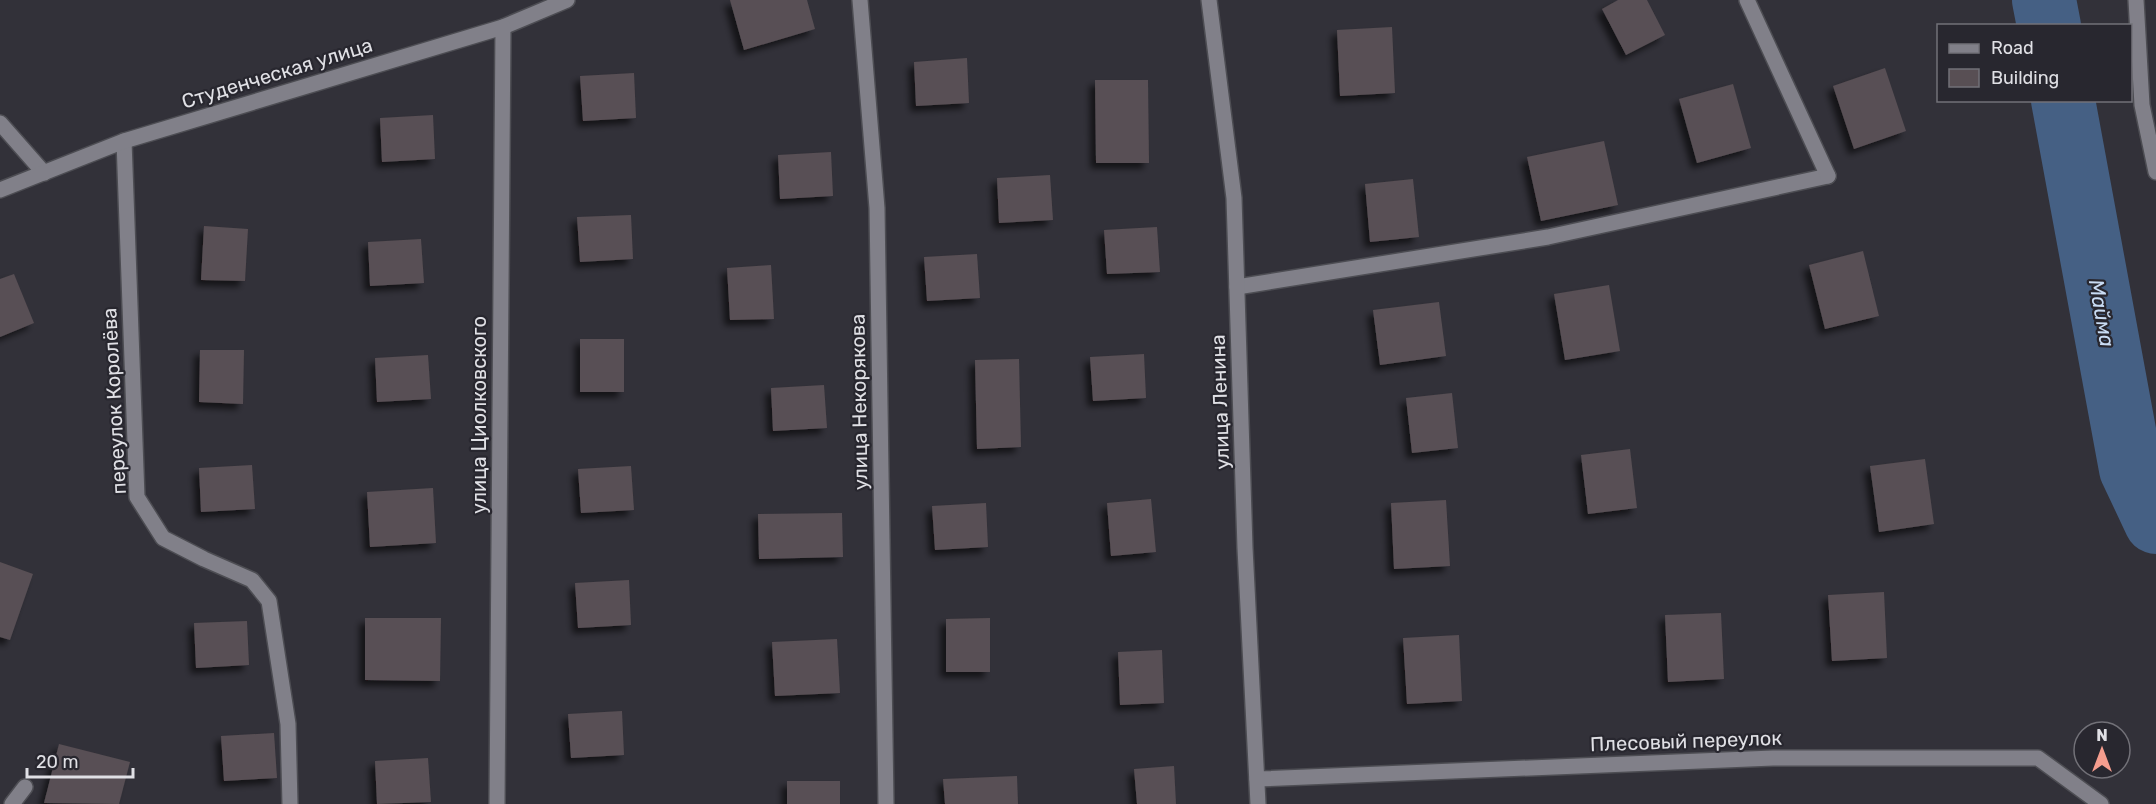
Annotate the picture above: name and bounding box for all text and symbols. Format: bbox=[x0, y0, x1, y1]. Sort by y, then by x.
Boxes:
legend bbox=[1937, 24, 2132, 102]
street label: Студенческая улица bbox=[179, 33, 375, 113]
text: Road bbox=[1991, 37, 2034, 59]
text: Building bbox=[1991, 67, 2059, 89]
water label: Майма bbox=[2084, 277, 2120, 349]
street label: переулок Королёва bbox=[97, 307, 131, 495]
street label: улица Некорякова bbox=[845, 314, 873, 490]
street label: улица Циолковского bbox=[467, 316, 491, 514]
street label: улица Ленина bbox=[1206, 334, 1234, 470]
north arrow bbox=[2072, 720, 2132, 780]
street label: Плесовый переулок bbox=[1590, 726, 1783, 756]
text: N bbox=[2096, 726, 2108, 745]
scale bar bbox=[27, 741, 134, 779]
text: 20 m bbox=[36, 751, 78, 773]

